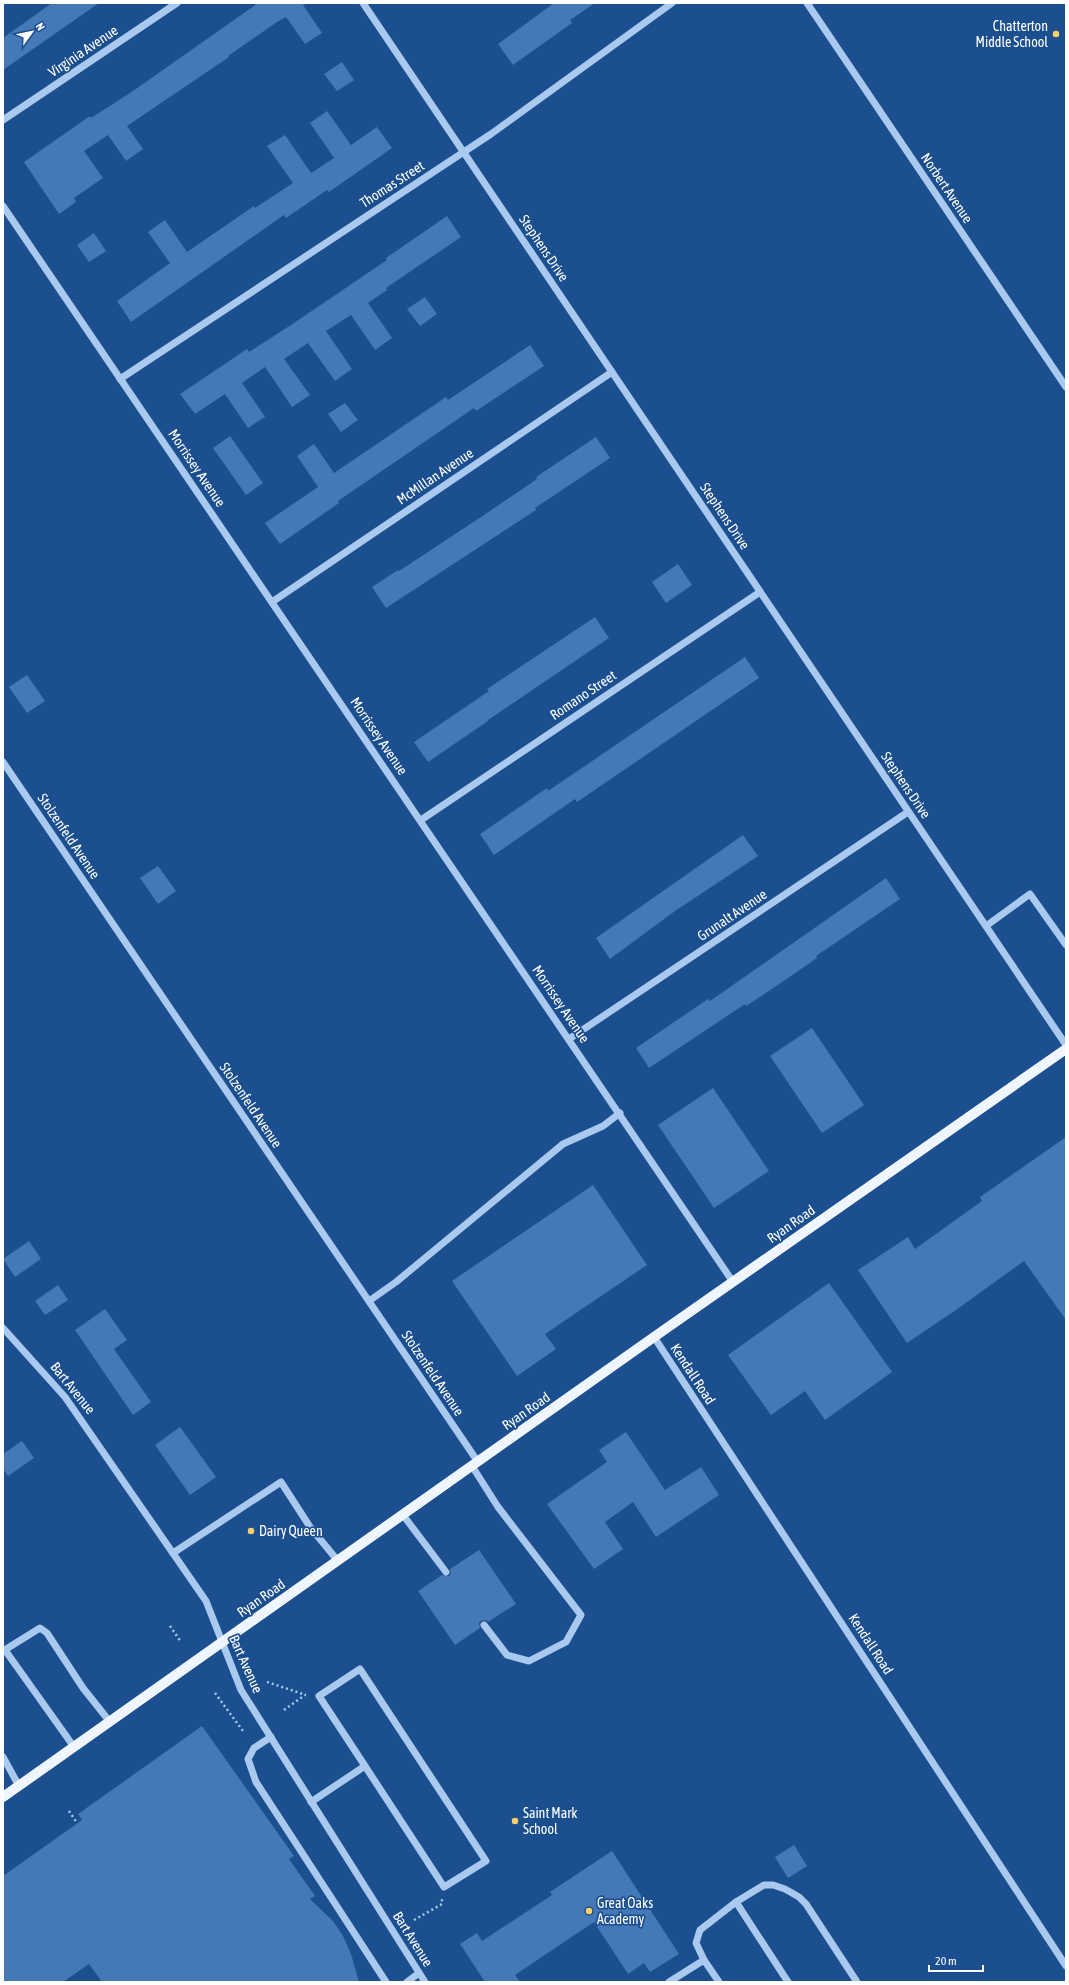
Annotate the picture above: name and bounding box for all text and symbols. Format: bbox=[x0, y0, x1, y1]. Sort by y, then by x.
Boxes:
north arrow bbox=[12, 12, 52, 52]
place label: Chatterton Middle School bbox=[976, 18, 1048, 50]
text: N bbox=[34, 21, 47, 33]
street label: Virginia Avenue bbox=[45, 22, 121, 80]
marker: Chatterton Middle School bbox=[1051, 29, 1061, 39]
street label: Norbert Avenue bbox=[918, 150, 976, 226]
street label: Thomas Street bbox=[357, 157, 427, 211]
street label: Stephens Drive bbox=[516, 212, 572, 284]
street label: Morrissey Avenue bbox=[165, 426, 229, 510]
street label: McMillan Avenue bbox=[394, 445, 476, 507]
street label: Stephens Drive bbox=[697, 480, 753, 552]
street label: Romano Street bbox=[547, 667, 619, 723]
street label: Morrissey Avenue bbox=[347, 694, 411, 778]
street label: Stephens Drive bbox=[878, 749, 934, 821]
street label: Stolzenfeld Avenue bbox=[35, 790, 103, 882]
street label: Grunalt Avenue bbox=[694, 886, 770, 944]
street label: Morrissey Avenue bbox=[529, 962, 593, 1046]
street label: Stolzenfeld Avenue bbox=[217, 1059, 285, 1151]
street label: Ryan Road bbox=[764, 1202, 818, 1246]
street label: Stolzenfeld Avenue bbox=[399, 1327, 467, 1419]
street label: Kendall Road bbox=[668, 1341, 718, 1407]
street label: Bart Avenue bbox=[47, 1359, 99, 1417]
street label: Ryan Road bbox=[499, 1389, 553, 1433]
place label: Dairy Queen bbox=[259, 1523, 323, 1539]
marker: Dairy Queen bbox=[246, 1526, 256, 1536]
street label: Ryan Road bbox=[234, 1576, 288, 1620]
street label: Kendall Road bbox=[846, 1611, 896, 1677]
street label: Bart Avenue bbox=[226, 1632, 266, 1696]
place label: Saint Mark School bbox=[523, 1805, 578, 1837]
marker: Saint Mark School bbox=[510, 1816, 520, 1826]
place label: Great Oaks Academy bbox=[597, 1895, 653, 1927]
marker: Great Oaks Academy bbox=[584, 1906, 594, 1916]
street label: Bart Avenue bbox=[390, 1909, 436, 1969]
scale bar bbox=[929, 1947, 983, 1973]
text: 20 m bbox=[935, 1954, 957, 1968]

